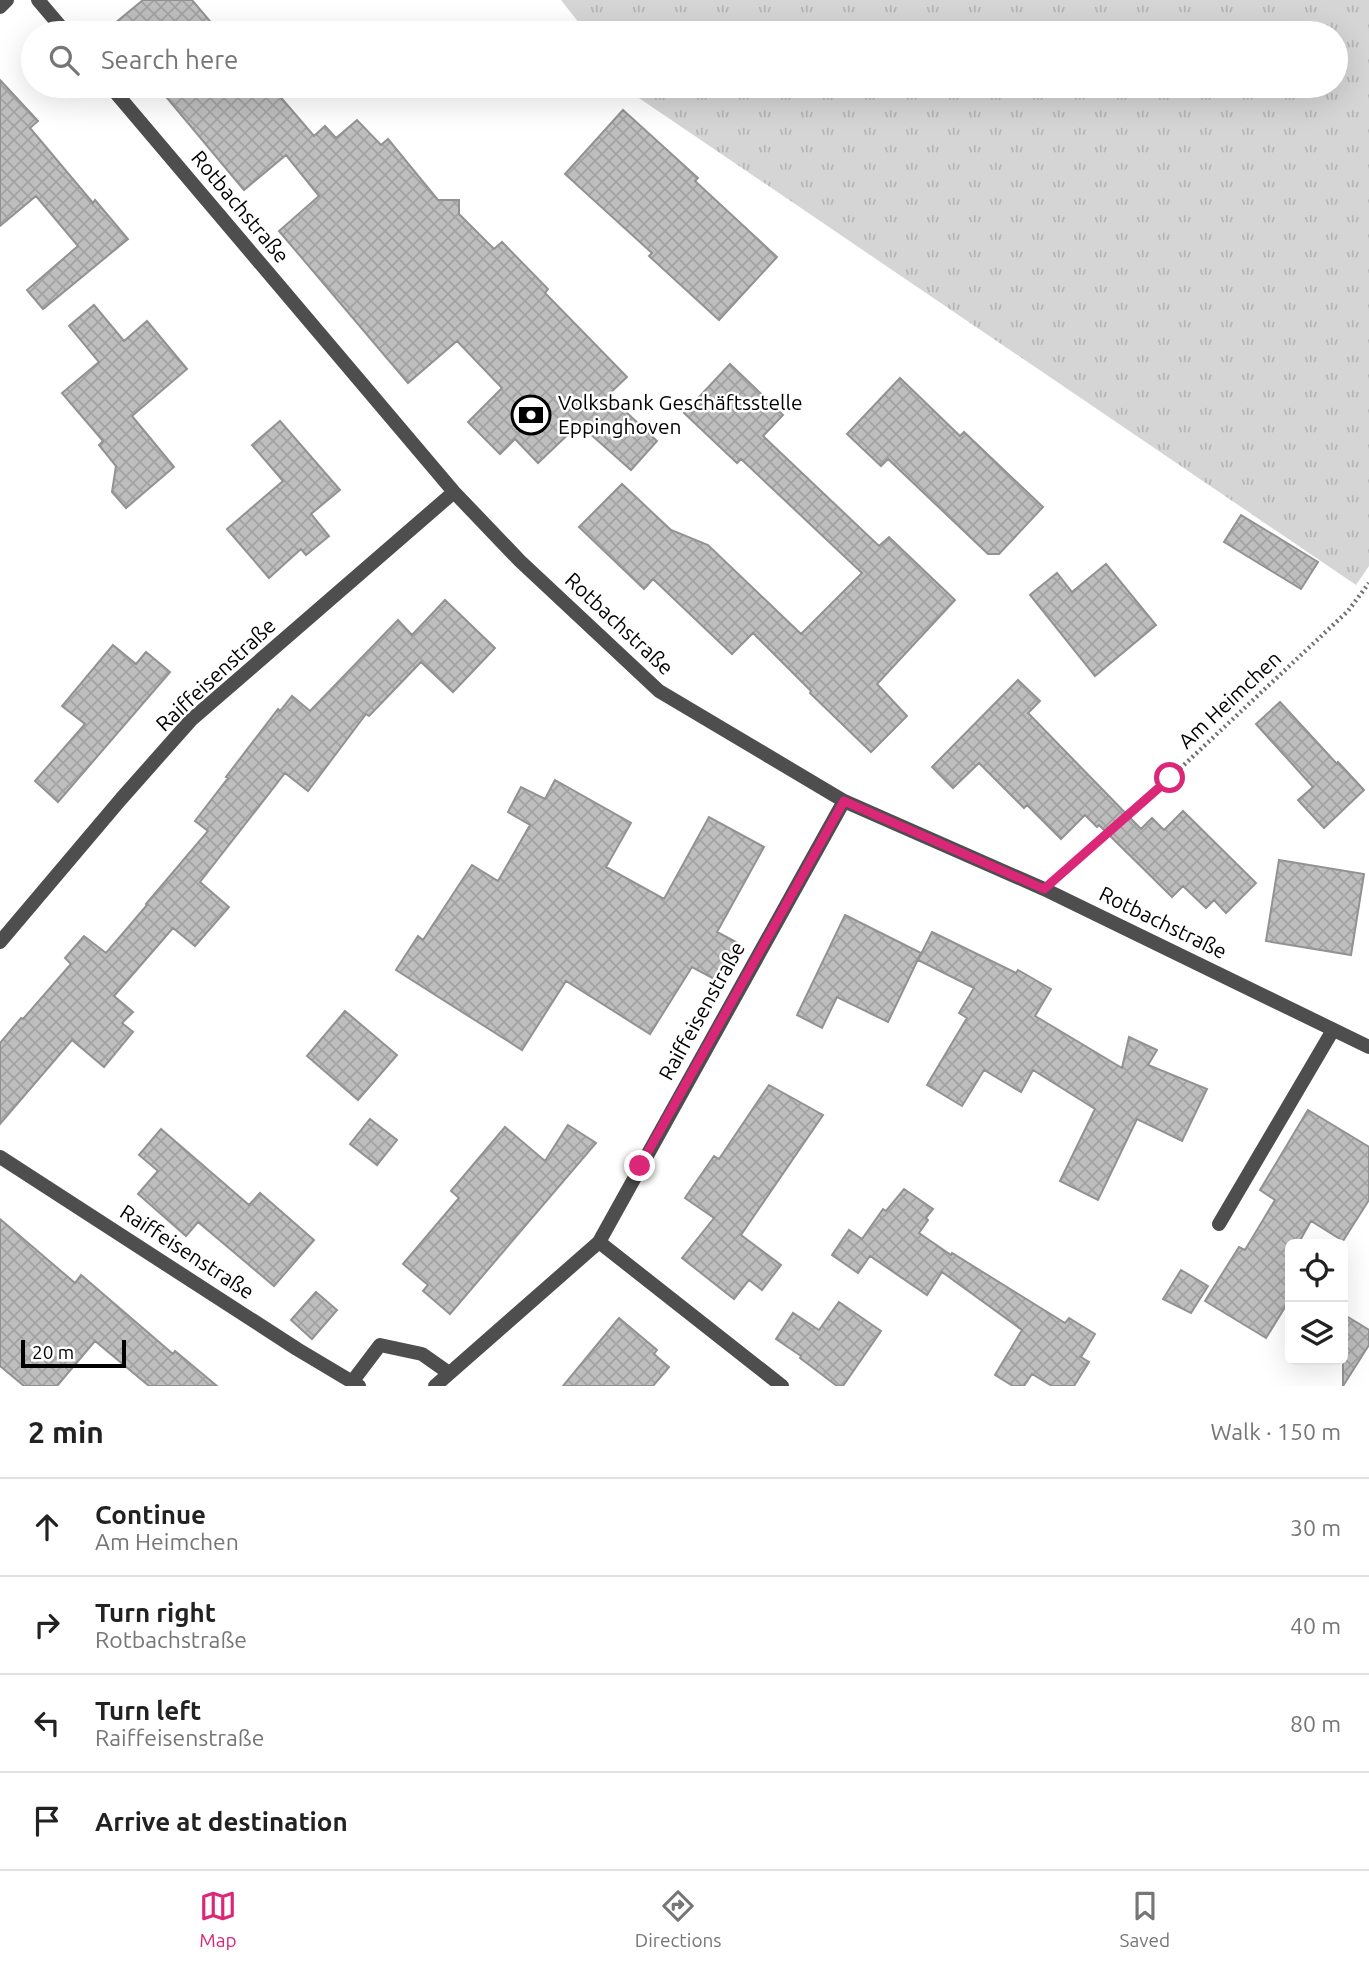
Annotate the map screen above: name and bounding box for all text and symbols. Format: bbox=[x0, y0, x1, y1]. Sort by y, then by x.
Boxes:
search box bbox=[21, 21, 1348, 98]
icon: search bbox=[45, 41, 83, 79]
text: Search here bbox=[101, 45, 238, 74]
street label: Rotbachstraße bbox=[187, 145, 295, 267]
place label: Volksbank Geschäftsstelle Eppinghoven bbox=[558, 390, 803, 438]
bank icon: Volksbank Geschäftsstelle Eppinghoven bbox=[510, 394, 552, 436]
street label: Rotbachstraße bbox=[561, 567, 679, 679]
street label: Raiffeisenstraße bbox=[151, 613, 280, 736]
street label: Am Heimchen bbox=[1173, 646, 1286, 753]
route start bbox=[1154, 762, 1185, 793]
street label: Rotbachstraße bbox=[1096, 881, 1231, 963]
street label: Raiffeisenstraße bbox=[653, 937, 749, 1084]
route end bbox=[624, 1150, 655, 1181]
street label: Raiffeisenstraße bbox=[116, 1199, 259, 1303]
map controls bbox=[1285, 1239, 1348, 1365]
button: locate bbox=[1285, 1239, 1348, 1302]
button: layers bbox=[1285, 1302, 1348, 1365]
scale bar bbox=[21, 1337, 126, 1369]
text: 20 m bbox=[32, 1341, 74, 1363]
text: 2 min bbox=[28, 1415, 104, 1449]
text: Walk · 150 m bbox=[1210, 1419, 1341, 1444]
text: Continue bbox=[95, 1500, 206, 1529]
icon: ahead bbox=[28, 1508, 66, 1546]
text: 30 m bbox=[1290, 1515, 1341, 1540]
text: Am Heimchen bbox=[95, 1529, 239, 1554]
text: Turn right bbox=[95, 1598, 216, 1627]
icon: right bbox=[28, 1606, 66, 1644]
text: 40 m bbox=[1290, 1613, 1341, 1638]
text: Rotbachstraße bbox=[95, 1627, 247, 1652]
text: Turn left bbox=[95, 1696, 201, 1725]
icon: left bbox=[28, 1704, 66, 1742]
text: 80 m bbox=[1290, 1711, 1341, 1736]
text: Raiffeisenstraße bbox=[95, 1725, 264, 1750]
icon: arrive bbox=[28, 1802, 66, 1840]
text: Arrive at destination bbox=[95, 1807, 348, 1836]
tab: Map bbox=[199, 1887, 237, 1951]
tab: Directions bbox=[635, 1887, 722, 1951]
tab: Saved bbox=[1119, 1887, 1170, 1951]

